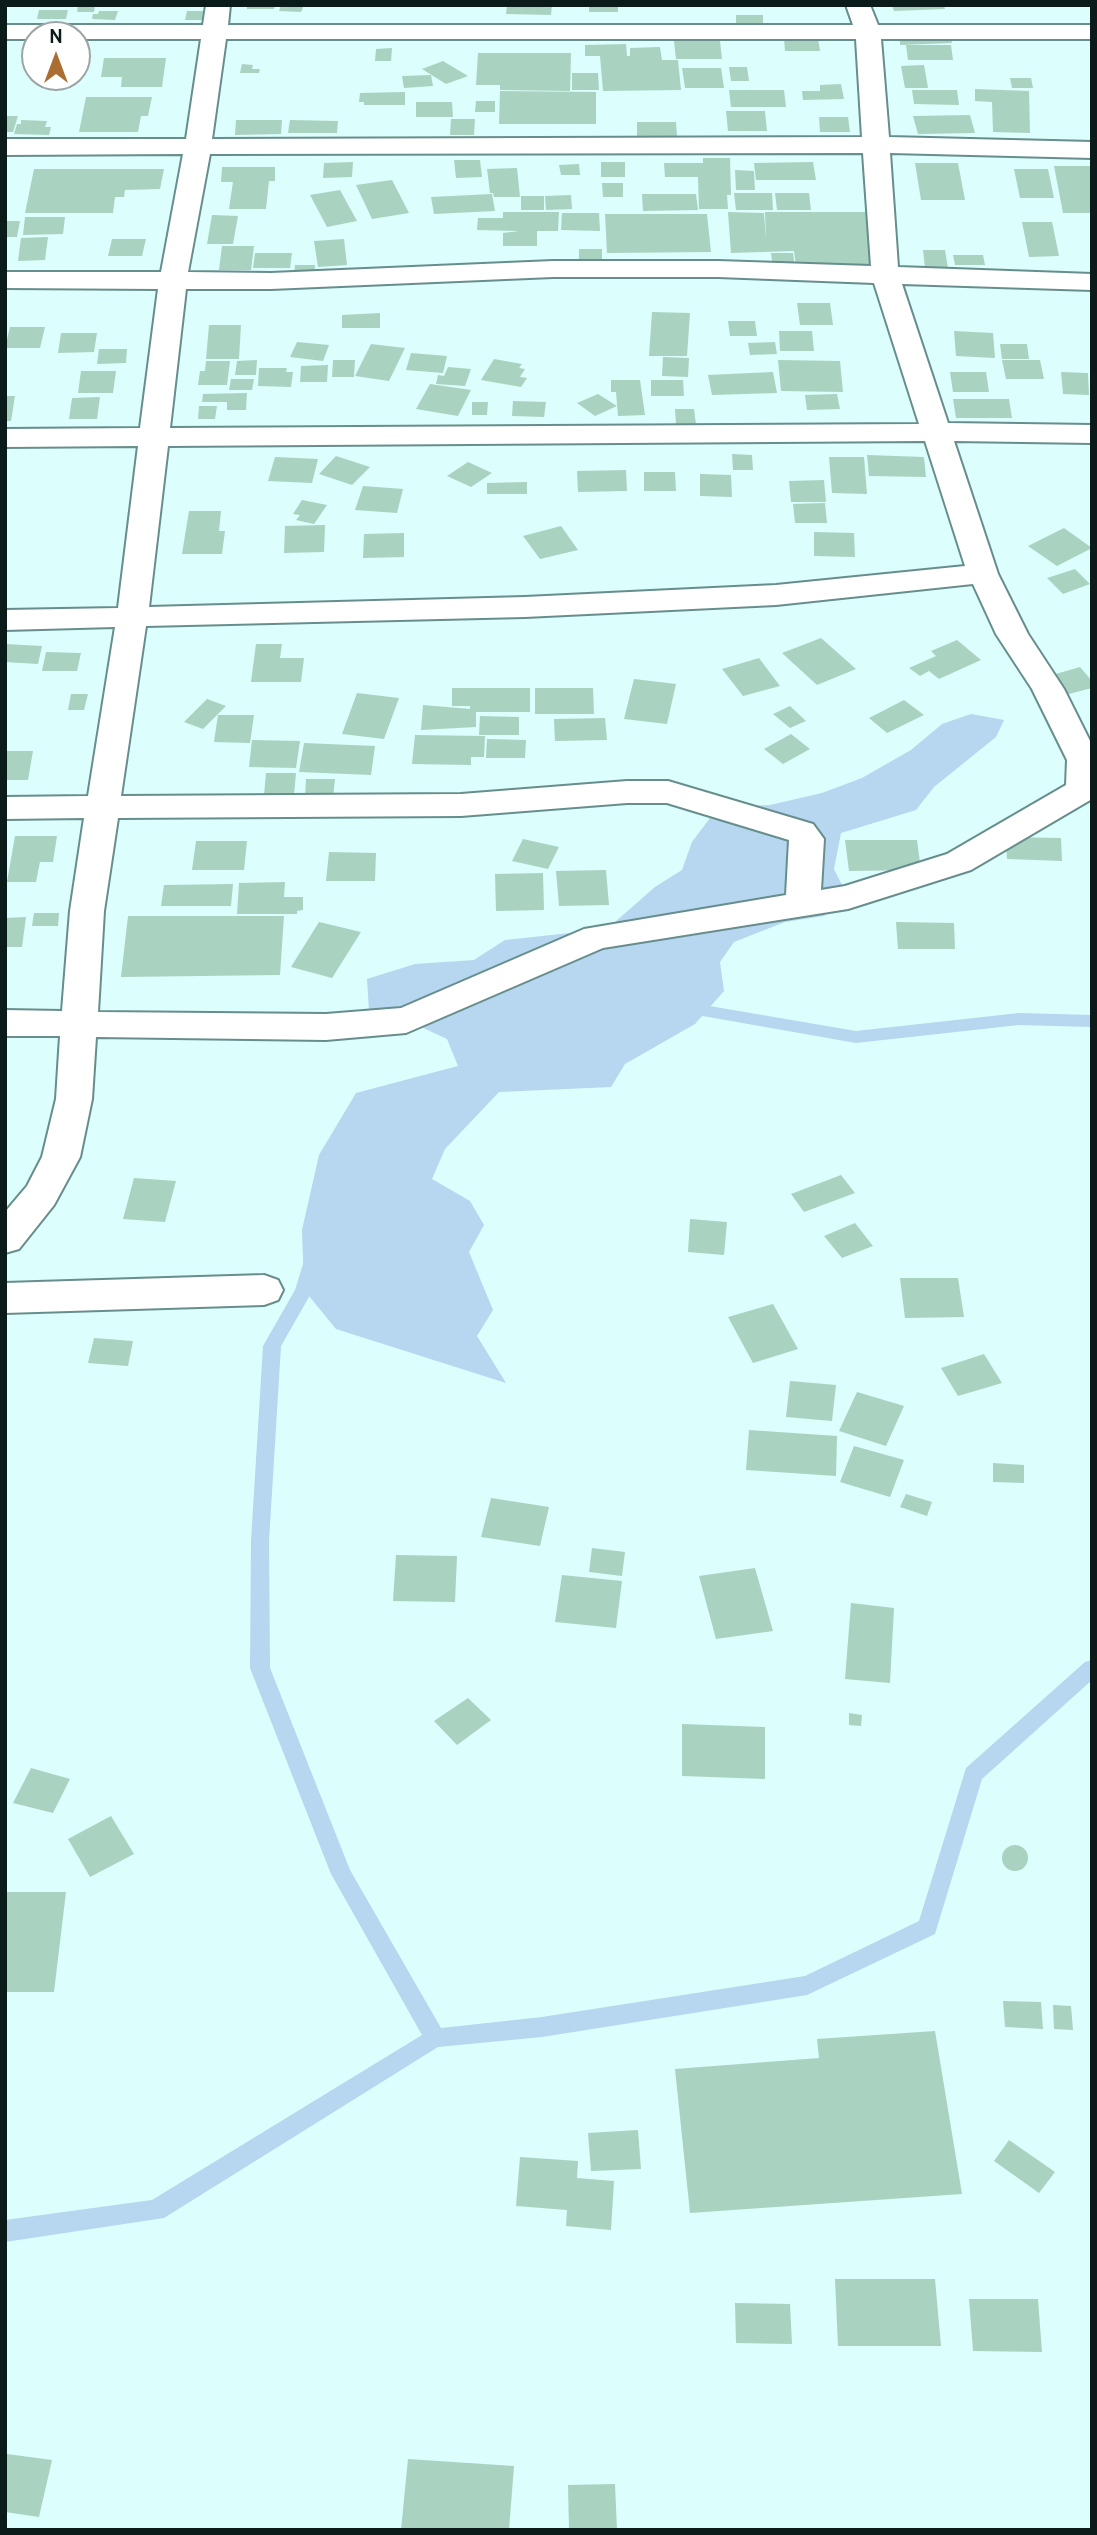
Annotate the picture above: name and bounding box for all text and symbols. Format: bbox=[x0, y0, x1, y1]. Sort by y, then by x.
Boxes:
north arrow bbox=[21, 21, 91, 91]
text: N bbox=[49, 25, 63, 48]

